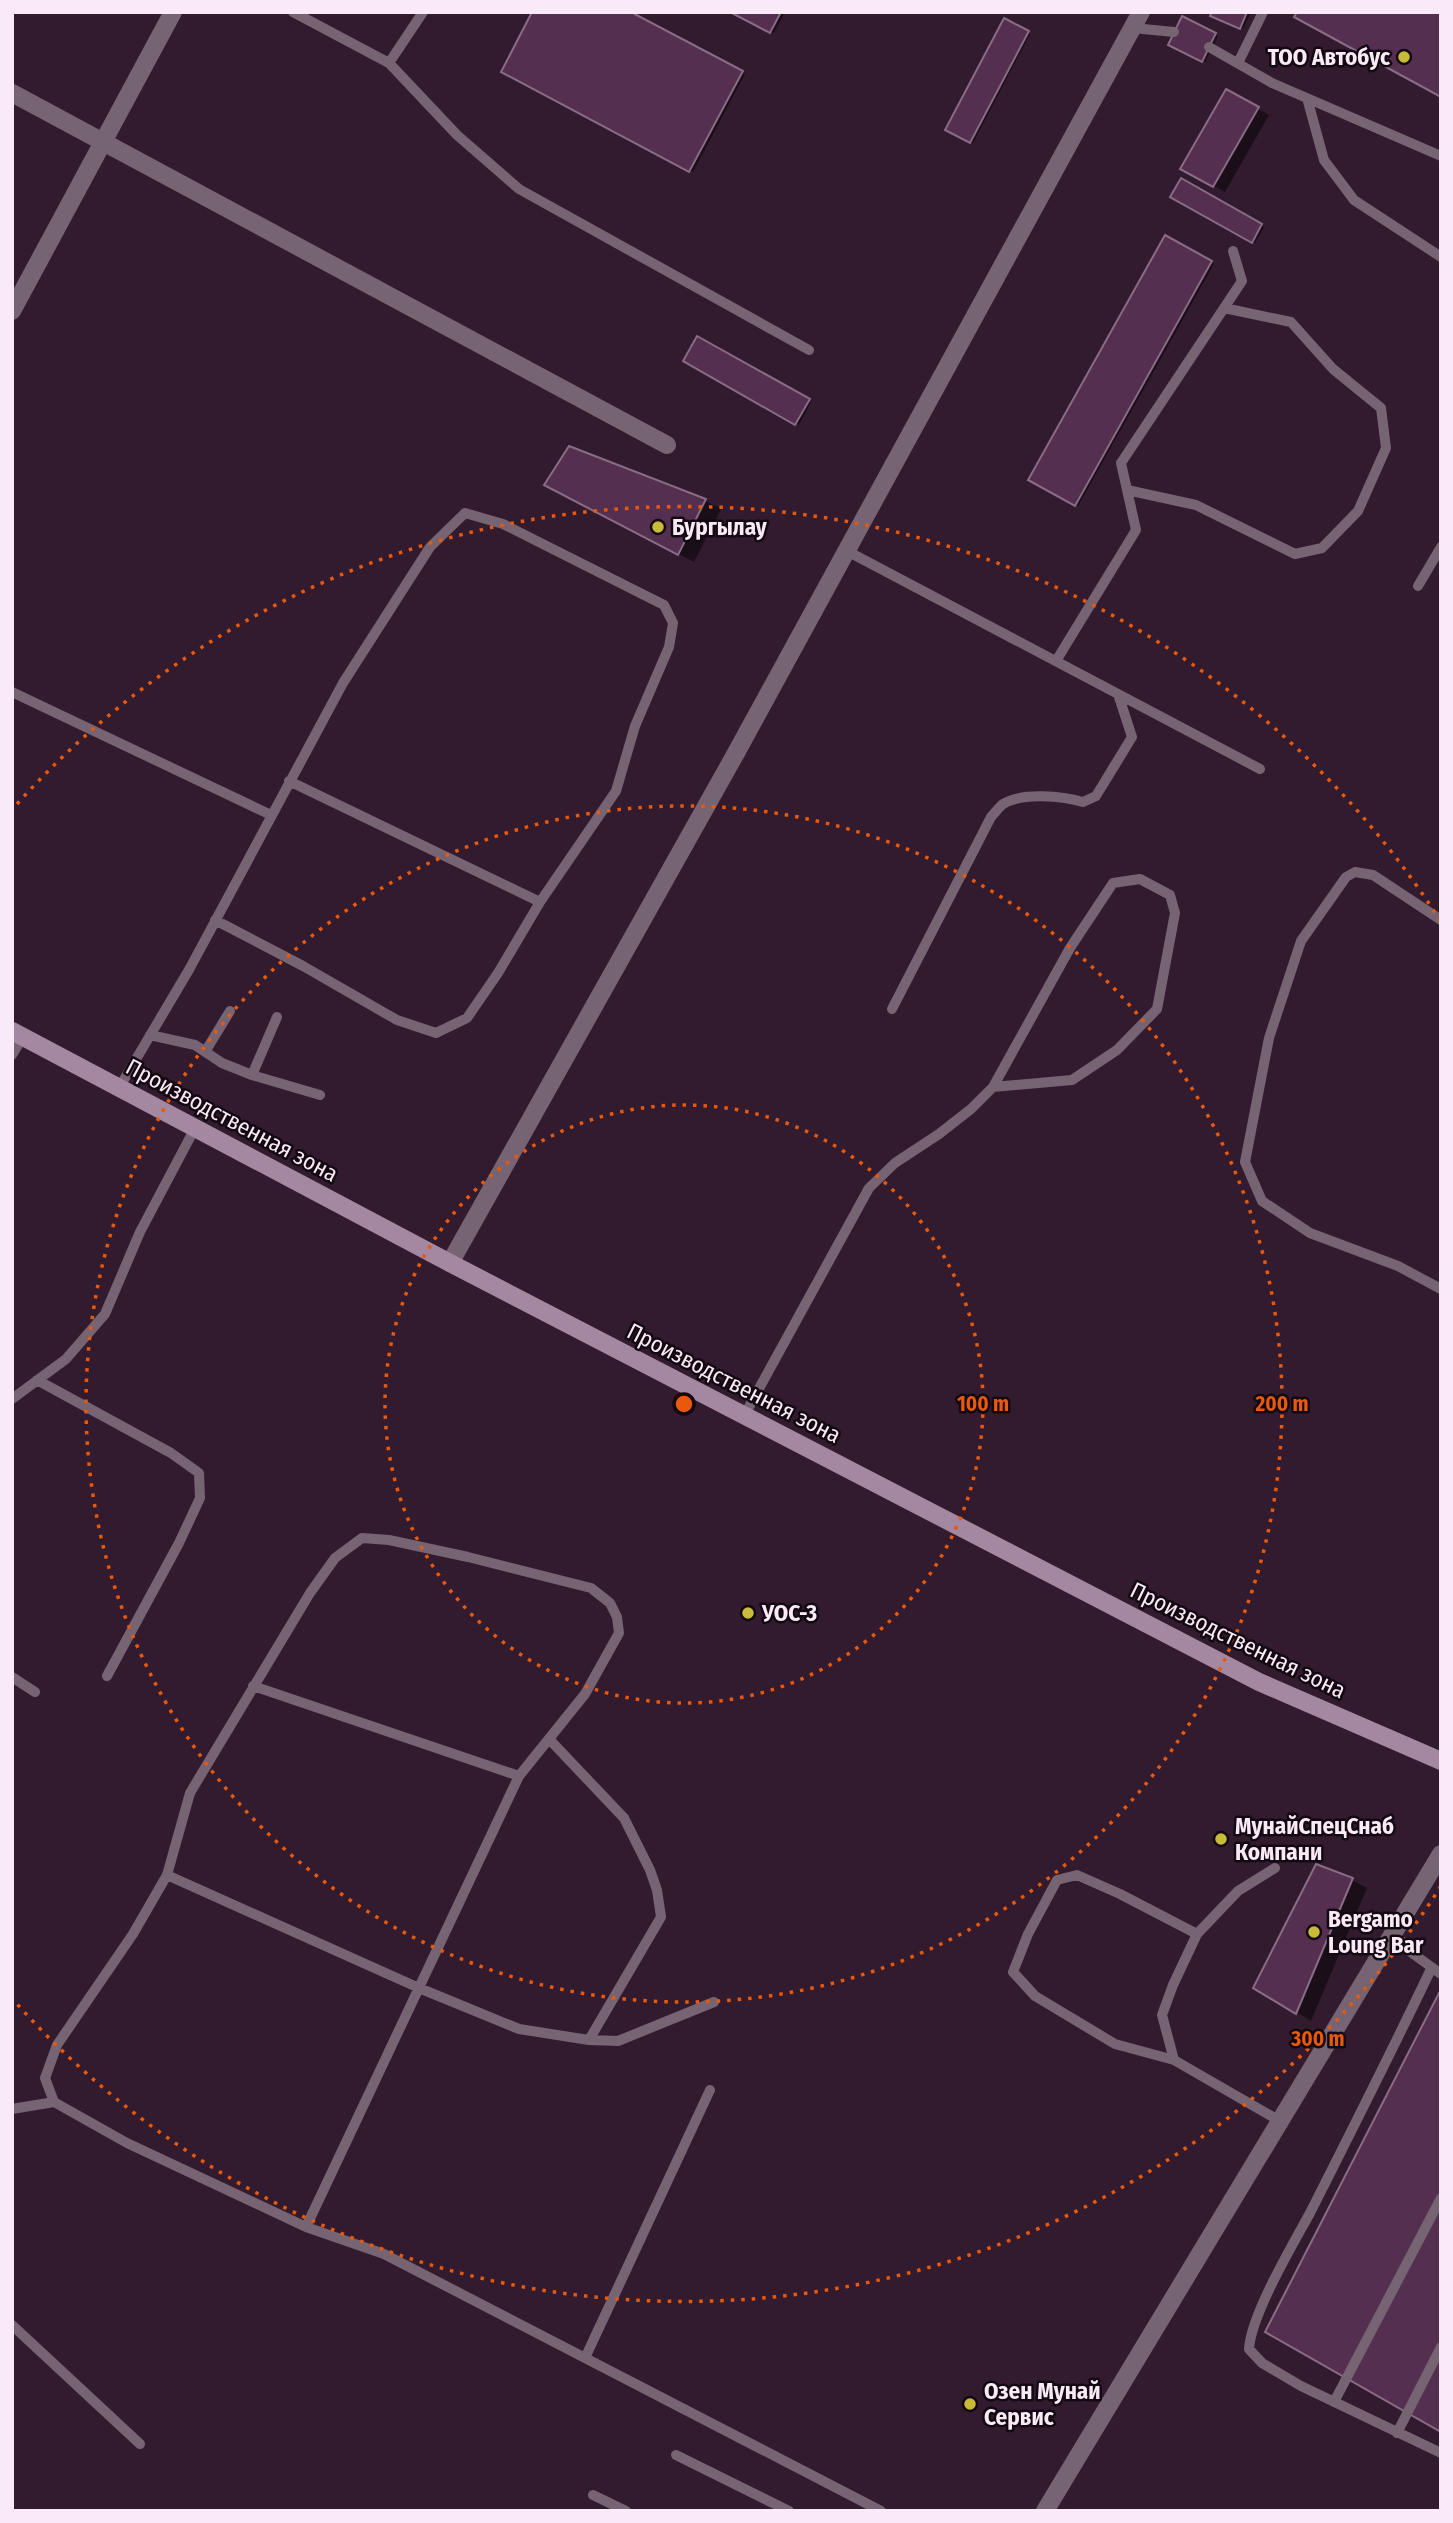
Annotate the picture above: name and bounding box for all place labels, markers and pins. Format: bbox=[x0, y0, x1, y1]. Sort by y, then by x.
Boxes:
place label: ТОО Автобус bbox=[1268, 43, 1390, 71]
marker: ТОО Автобус bbox=[1396, 49, 1412, 65]
place label: Бургылау bbox=[672, 513, 768, 541]
marker: Бургылау bbox=[650, 519, 666, 535]
centre of rings bbox=[672, 1392, 696, 1416]
place label: УОС-3 bbox=[761, 1599, 817, 1627]
marker: УОС-3 bbox=[740, 1605, 756, 1621]
place label: МунайСпецСнаб Компани bbox=[1235, 1812, 1394, 1866]
marker: МунайСпецСнаб Компани bbox=[1213, 1831, 1229, 1847]
place label: Bergamo Loung Bar bbox=[1328, 1905, 1424, 1959]
marker: Bergamo Loung Bar bbox=[1306, 1924, 1322, 1940]
place label: Озен Мунай Сервис bbox=[984, 2377, 1101, 2431]
marker: Озен Мунай Сервис bbox=[962, 2396, 978, 2412]

